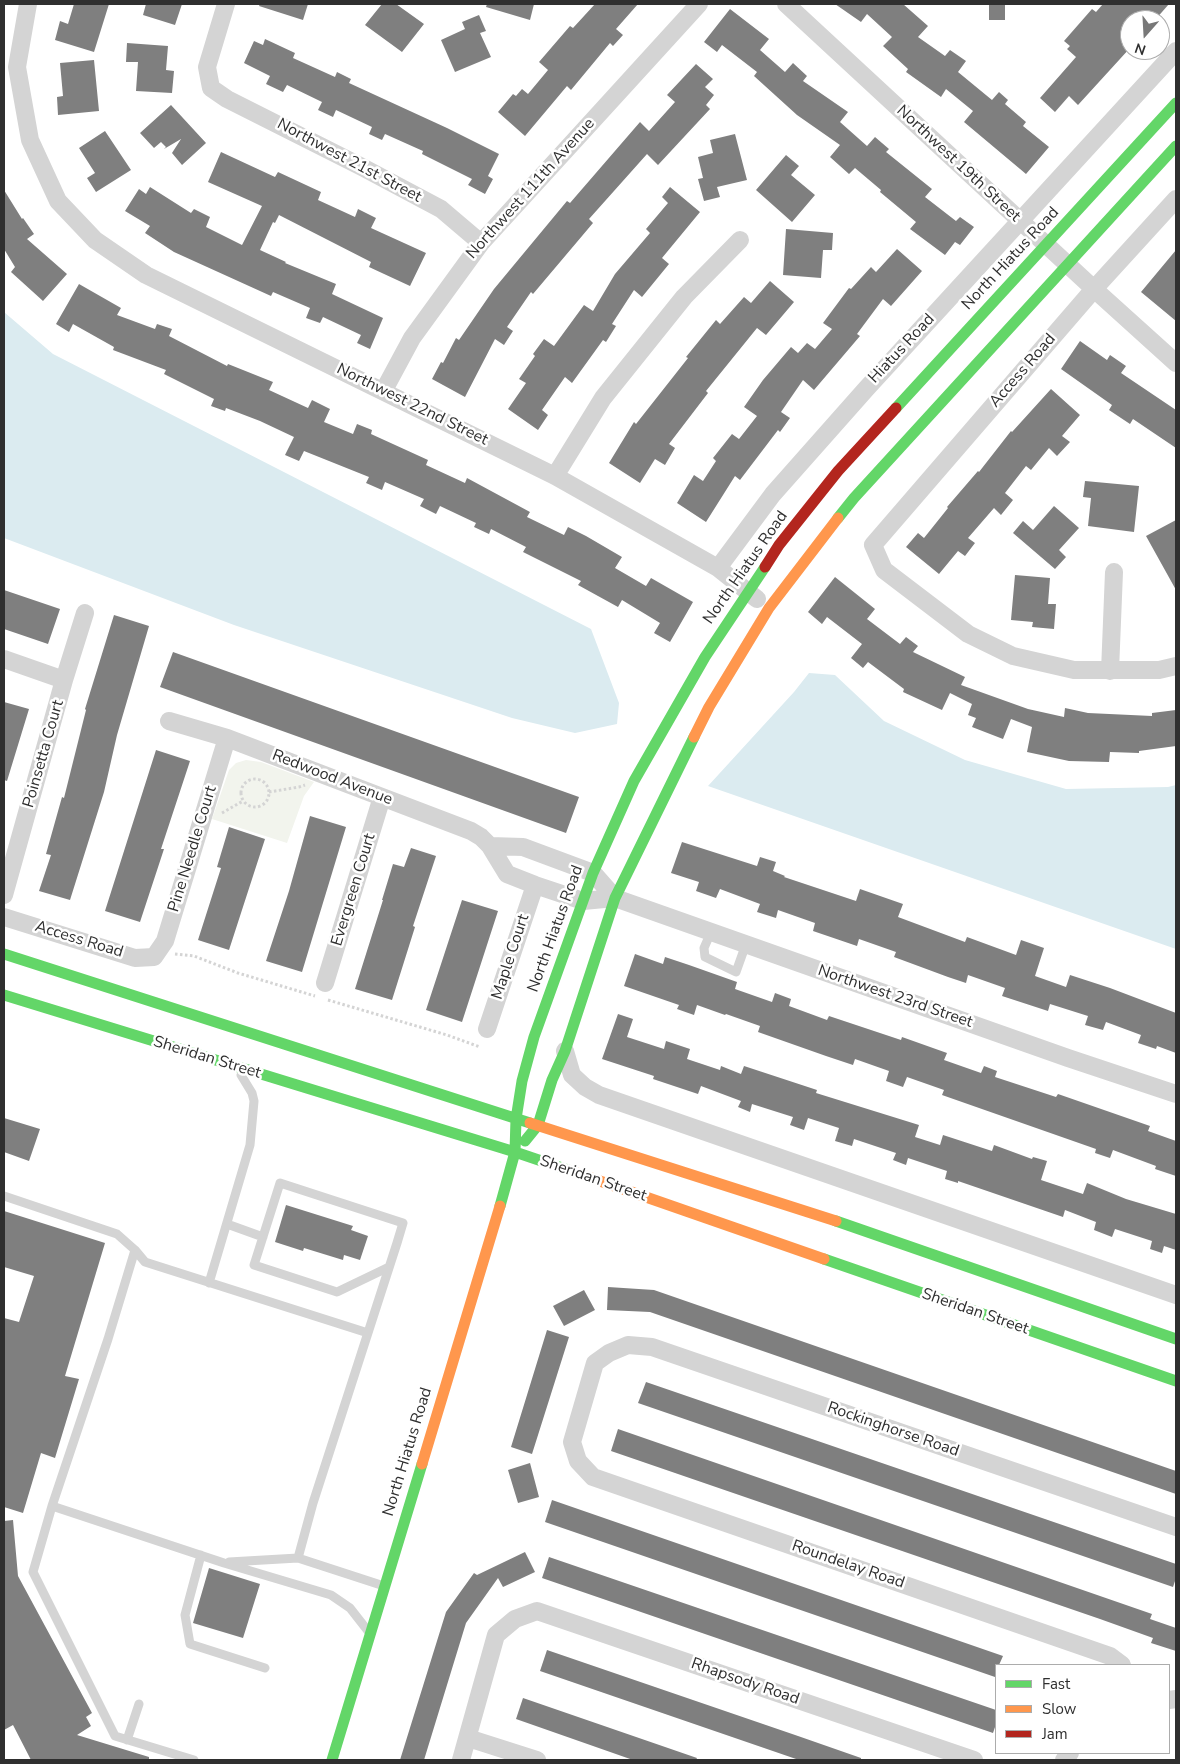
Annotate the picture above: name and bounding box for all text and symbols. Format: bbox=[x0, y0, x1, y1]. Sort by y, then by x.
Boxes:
north arrow bbox=[1120, 10, 1170, 60]
text: N bbox=[1132, 38, 1148, 59]
street label: Northwest 19th Street bbox=[892, 102, 1024, 226]
street label: Northwest 21st Street bbox=[273, 115, 425, 207]
street label: Northwest 111th Avenue bbox=[463, 115, 599, 263]
street label: North Hiatus Road bbox=[958, 204, 1064, 314]
street label: Hiatus Road bbox=[865, 310, 939, 388]
street label: Access Road bbox=[986, 330, 1060, 412]
street label: Northwest 22nd Street bbox=[333, 360, 491, 450]
street label: North Hiatus Road bbox=[700, 508, 792, 628]
street label: Poinsetta Court bbox=[19, 698, 69, 810]
street label: Redwood Avenue bbox=[269, 746, 395, 810]
street label: Pine Needle Court bbox=[165, 784, 221, 914]
street label: Evergreen Court bbox=[328, 831, 380, 949]
street label: North Hiatus Road bbox=[524, 863, 588, 995]
street label: Maple Court bbox=[488, 912, 534, 1002]
street label: Access Road bbox=[33, 917, 125, 963]
street label: Northwest 23rd Street bbox=[815, 961, 975, 1033]
street label: Sheridan Street bbox=[151, 1033, 263, 1083]
street label: Sheridan Street bbox=[537, 1152, 649, 1206]
street label: Sheridan Street bbox=[919, 1285, 1031, 1339]
street label: North Hiatus Road bbox=[379, 1385, 437, 1519]
street label: Rockinghorse Road bbox=[825, 1398, 961, 1462]
street label: Roundelay Road bbox=[789, 1537, 907, 1593]
street label: Rhapsody Road bbox=[688, 1655, 802, 1709]
legend bbox=[995, 1664, 1170, 1754]
text: Fast bbox=[1042, 1674, 1070, 1694]
text: Slow bbox=[1042, 1699, 1076, 1719]
text: Jam bbox=[1042, 1724, 1068, 1744]

